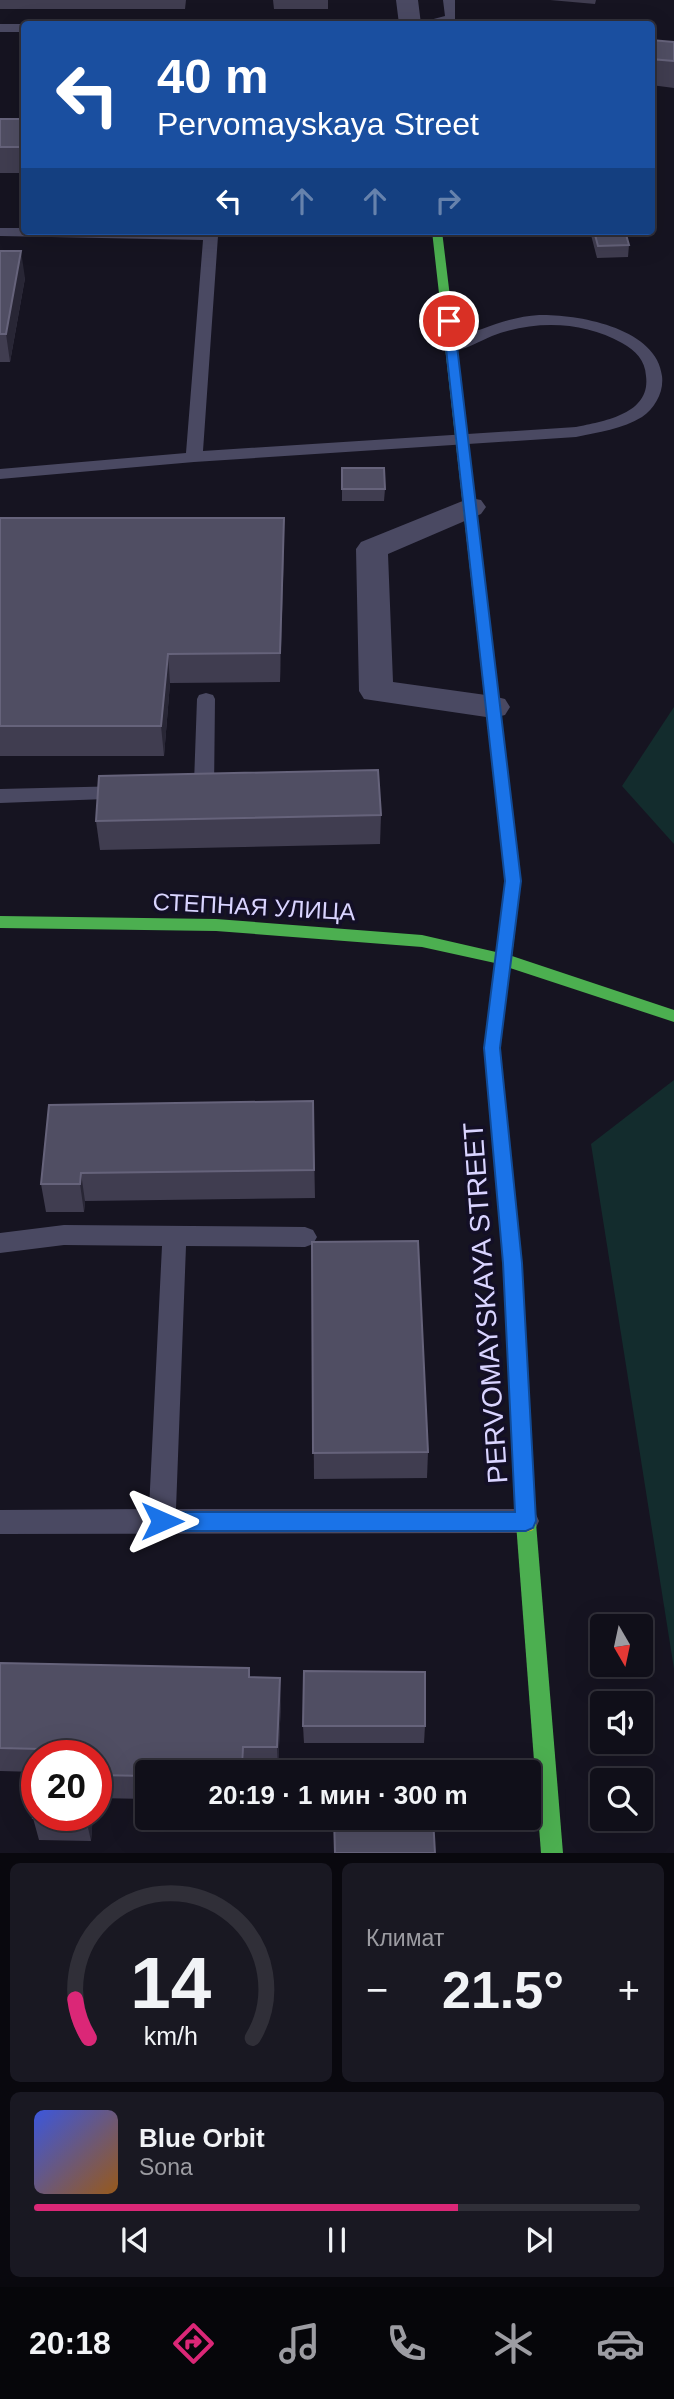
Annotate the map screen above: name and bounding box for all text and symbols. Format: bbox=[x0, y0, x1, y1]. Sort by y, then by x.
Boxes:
icon: left bbox=[42, 49, 133, 140]
text: 40 m bbox=[157, 49, 269, 103]
text: Pervomayskaya Street bbox=[157, 106, 479, 142]
icon: left bbox=[210, 182, 248, 220]
icon: ahead bbox=[283, 182, 321, 220]
icon: ahead bbox=[356, 182, 394, 220]
icon: right bbox=[429, 182, 467, 220]
pin bbox=[419, 291, 479, 351]
icon: arrive bbox=[430, 302, 468, 340]
street label: СТЕПНАЯ УЛИЦА bbox=[152, 888, 356, 925]
street label: PERVOMAYSKAYA STREET bbox=[457, 1121, 514, 1485]
position arrow bbox=[125, 1484, 199, 1558]
north arrow bbox=[590, 1614, 653, 1676]
map controls bbox=[590, 1614, 653, 1831]
button: sound bbox=[590, 1691, 653, 1754]
speed limit sign: 20 bbox=[21, 1740, 112, 1831]
button: search bbox=[590, 1768, 653, 1831]
text: 20:19 · 1 мин · 300 m bbox=[208, 1780, 468, 1810]
text: Климат bbox=[366, 1925, 444, 1951]
text: 14 bbox=[131, 1943, 212, 2024]
text: 21.5° bbox=[442, 1961, 564, 2019]
text: − bbox=[366, 1969, 388, 2011]
text: + bbox=[618, 1969, 640, 2011]
text: km/h bbox=[144, 2022, 198, 2050]
text: Blue Orbit bbox=[139, 2123, 265, 2153]
text: Sona bbox=[139, 2154, 193, 2180]
icon: previous bbox=[116, 2221, 154, 2259]
icon: pause bbox=[318, 2221, 356, 2259]
icon: next bbox=[520, 2221, 558, 2259]
icon: directions bbox=[169, 2319, 218, 2368]
icon: music bbox=[275, 2319, 324, 2368]
icon: phone bbox=[382, 2319, 431, 2368]
icon: climate bbox=[489, 2319, 538, 2368]
icon: car bbox=[596, 2319, 645, 2368]
text: 20:18 bbox=[29, 2325, 111, 2361]

